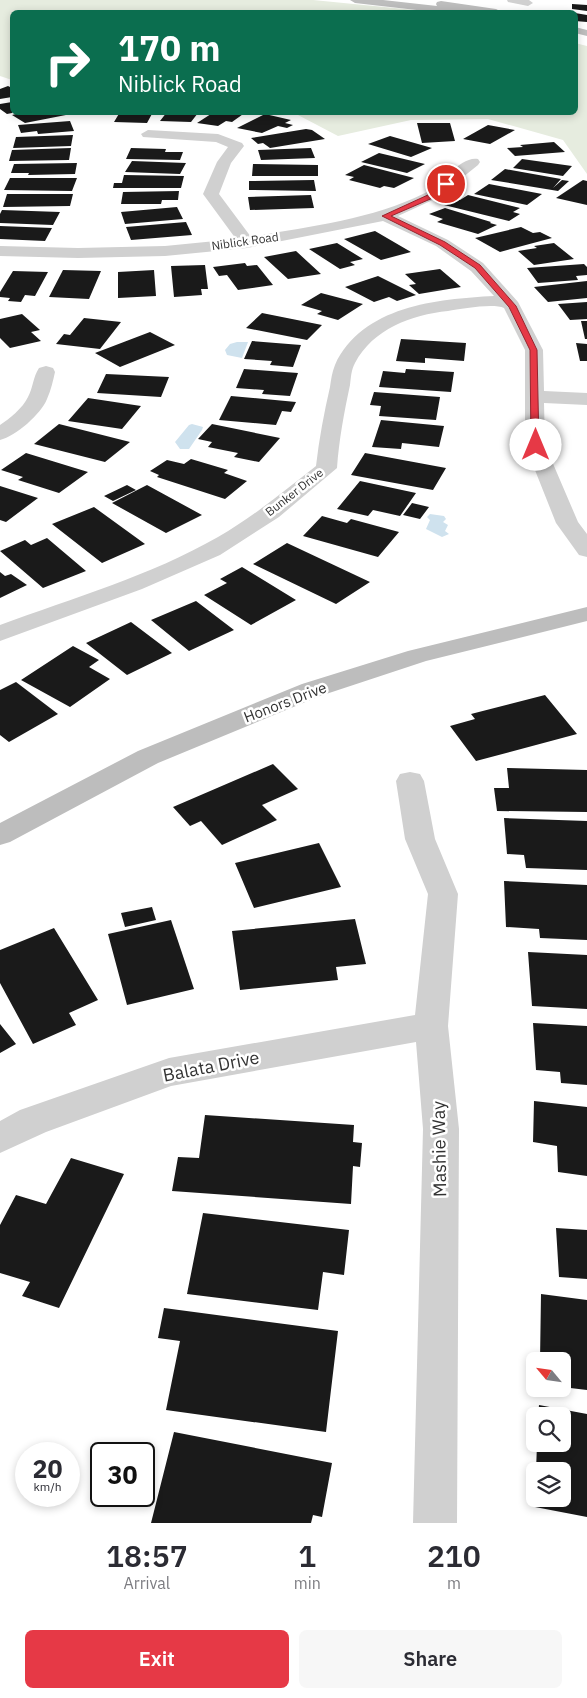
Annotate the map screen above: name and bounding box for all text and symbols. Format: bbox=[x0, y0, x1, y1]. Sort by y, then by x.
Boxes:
text: 170 m bbox=[118, 25, 221, 71]
icon: right bbox=[35, 30, 100, 95]
text: Niblick Road bbox=[118, 69, 242, 98]
pin bbox=[425, 163, 467, 205]
icon: arrive bbox=[432, 170, 460, 198]
street label: Niblick Road bbox=[211, 229, 279, 253]
position arrow bbox=[509, 418, 561, 470]
street label: Bunker Drive bbox=[262, 465, 326, 519]
street label: Honors Drive bbox=[241, 678, 329, 726]
street label: Balata Drive bbox=[161, 1045, 261, 1087]
street label: Mashie Way bbox=[427, 1101, 451, 1197]
north arrow bbox=[526, 1352, 571, 1398]
map controls bbox=[526, 1352, 571, 1507]
button: search bbox=[526, 1407, 571, 1452]
speed limit sign: 30 bbox=[90, 1442, 155, 1507]
text: 20 bbox=[32, 1452, 63, 1485]
button: layers bbox=[526, 1462, 571, 1507]
text: km/h bbox=[33, 1479, 62, 1494]
text: 18:57 bbox=[106, 1536, 188, 1575]
text: 1 bbox=[298, 1536, 316, 1575]
text: 210 bbox=[427, 1536, 481, 1575]
text: Arrival bbox=[124, 1573, 170, 1593]
text: min bbox=[294, 1573, 321, 1593]
text: m bbox=[447, 1573, 461, 1593]
button: Exit bbox=[25, 1630, 289, 1688]
button: Share bbox=[299, 1630, 562, 1688]

